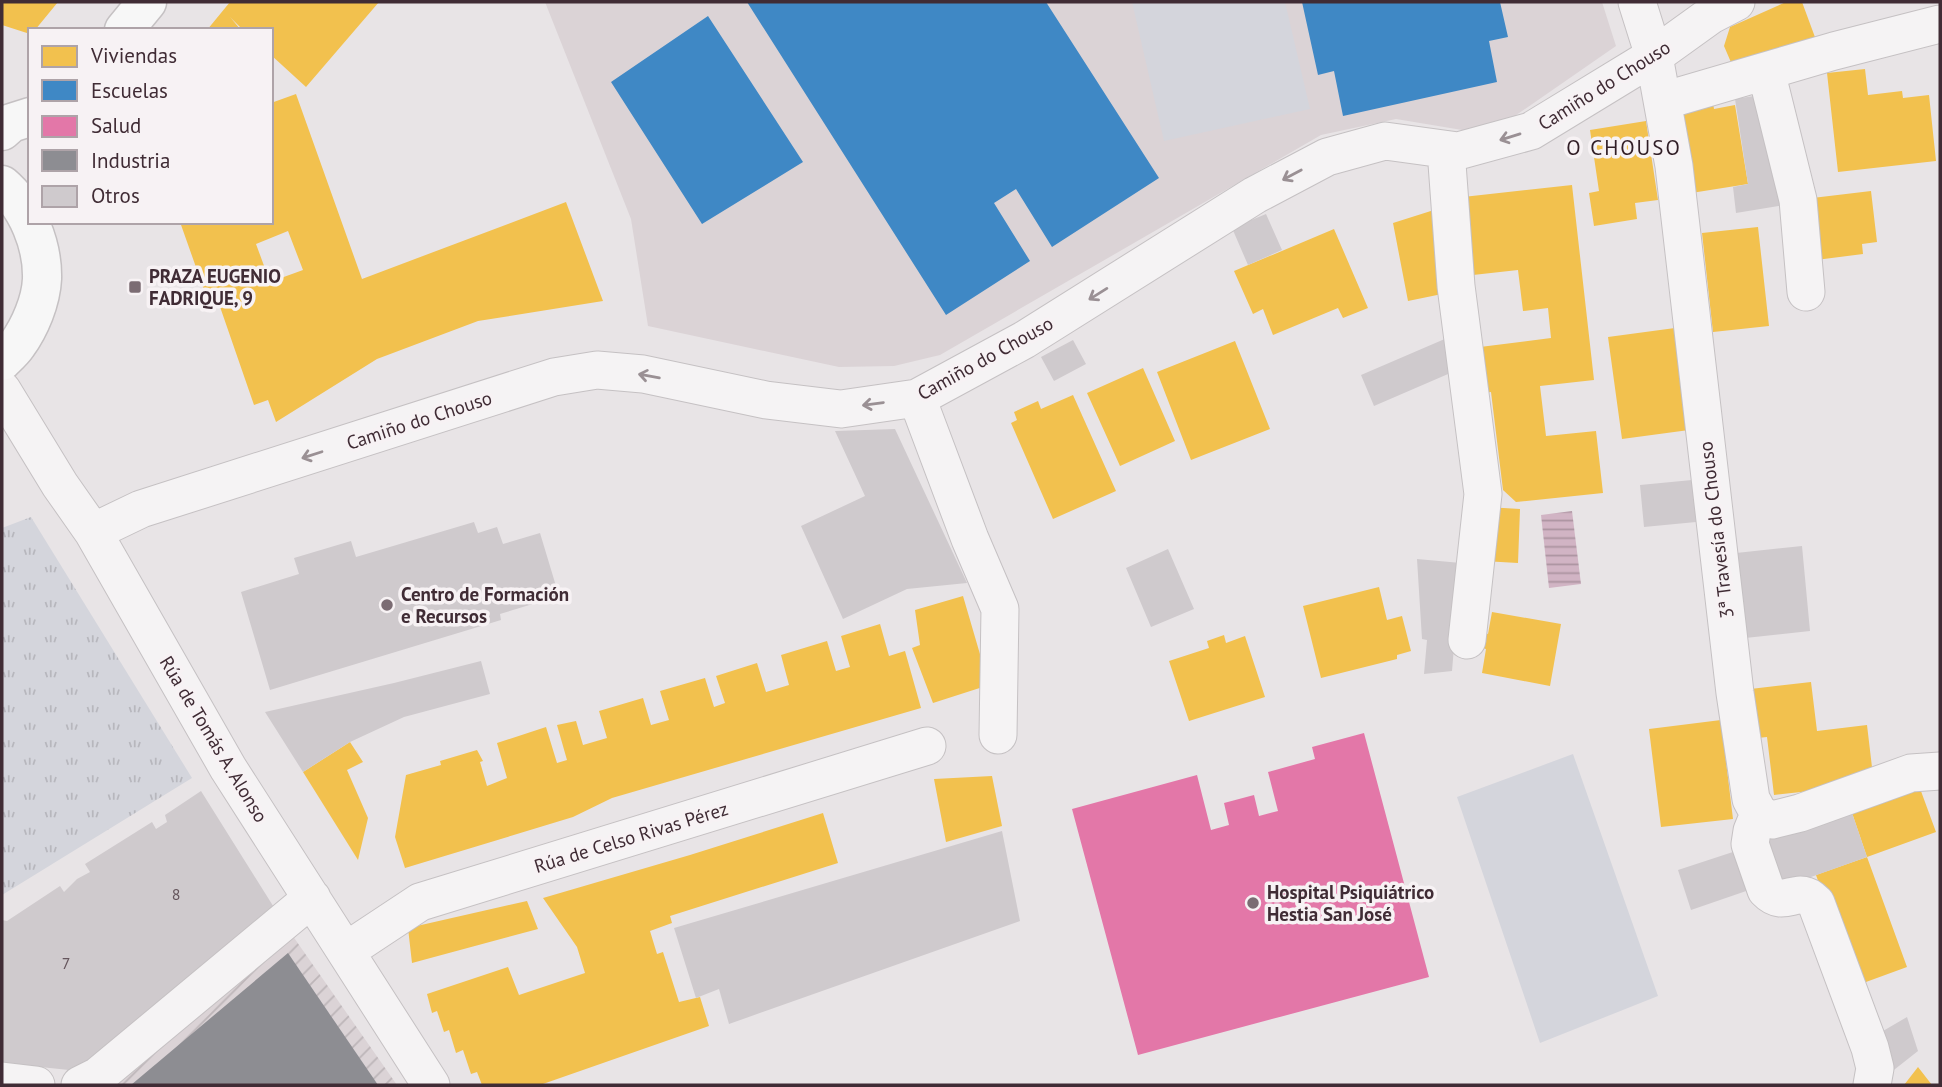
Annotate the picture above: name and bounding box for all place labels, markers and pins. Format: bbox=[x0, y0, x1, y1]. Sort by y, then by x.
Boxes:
place label: PRAZA EUGENIO FADRIQUE, 9 bbox=[149, 264, 281, 310]
marker: PRAZA EUGENIO FADRIQUE, 9 bbox=[127, 279, 143, 295]
place label: Centro de Formación e Recursos bbox=[401, 582, 569, 628]
marker: Centro de Formación e Recursos bbox=[379, 597, 395, 613]
place label: Hospital Psiquiátrico Hestia San José bbox=[1267, 880, 1434, 926]
marker: Hospital Psiquiátrico Hestia San José bbox=[1245, 895, 1261, 911]

